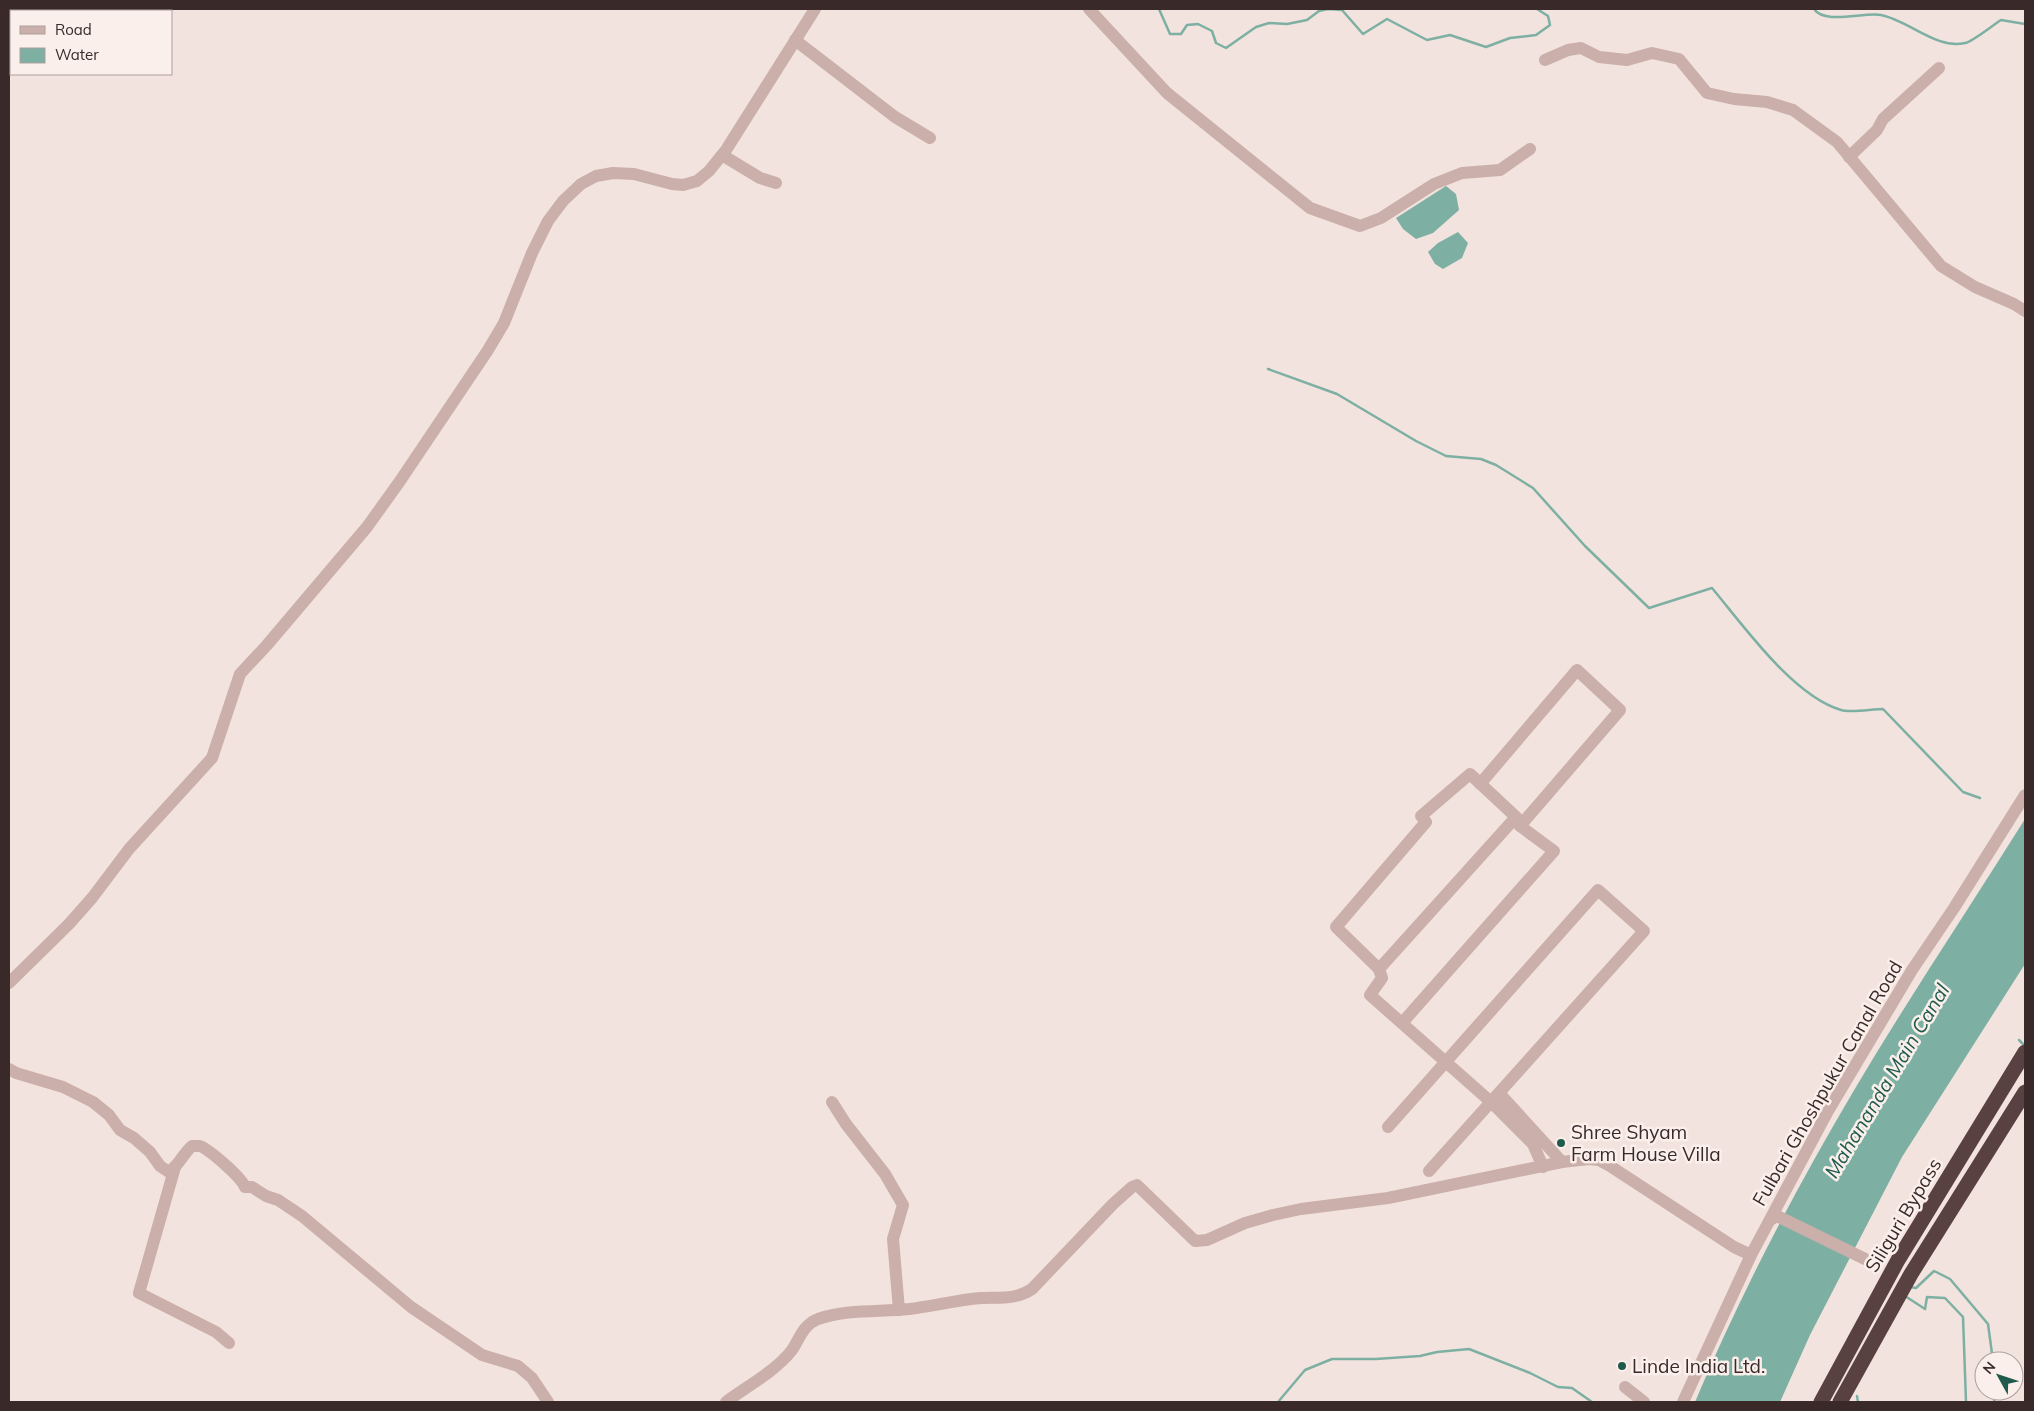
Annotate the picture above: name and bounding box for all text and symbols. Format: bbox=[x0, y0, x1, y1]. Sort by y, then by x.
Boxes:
legend bbox=[10, 10, 172, 75]
text: Road bbox=[55, 20, 92, 39]
text: Water bbox=[55, 45, 99, 64]
street label: Fulbari Ghoshpukur Canal Road bbox=[1747, 956, 1907, 1210]
water label: Mahananda Main Canal bbox=[1819, 979, 1955, 1182]
place label: Shree Shyam Farm House Villa bbox=[1571, 1120, 1721, 1166]
marker: Shree Shyam Farm House Villa bbox=[1555, 1137, 1567, 1149]
street label: Siliguri Bypass bbox=[1860, 1154, 1946, 1276]
north arrow bbox=[1974, 1351, 2024, 1401]
place label: Linde India Ltd. bbox=[1632, 1354, 1765, 1378]
text: N bbox=[1979, 1358, 1999, 1377]
marker: Linde India Ltd. bbox=[1616, 1360, 1628, 1372]

